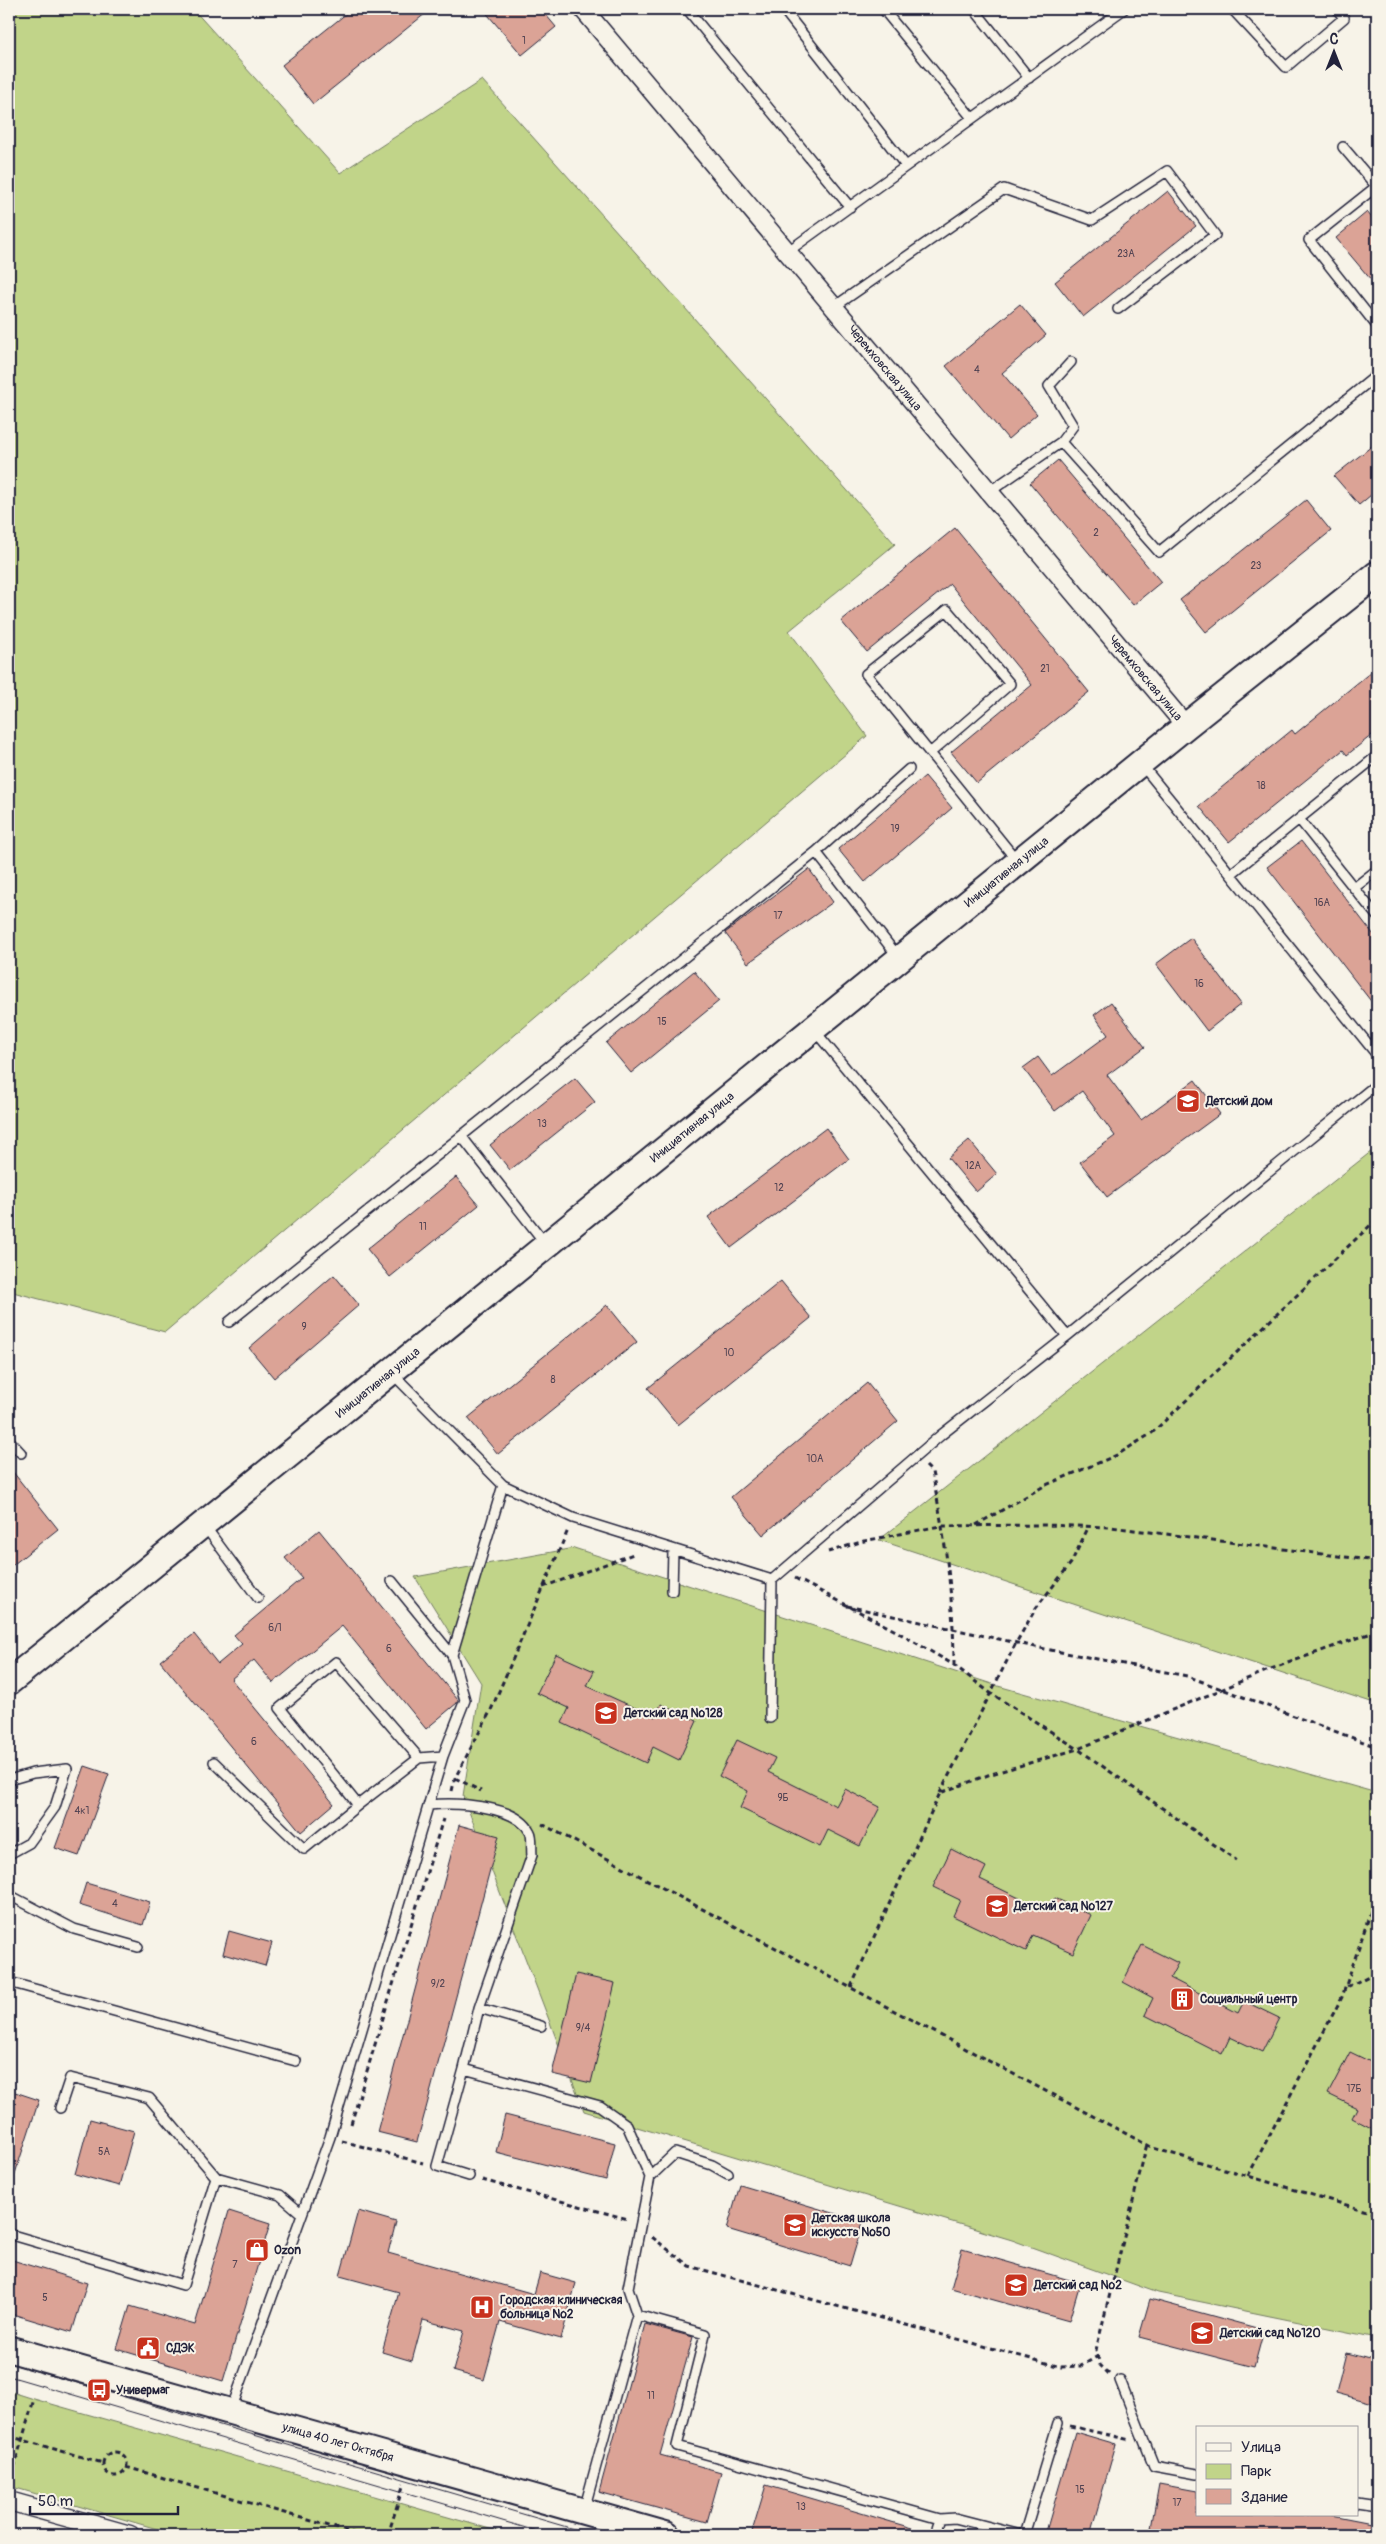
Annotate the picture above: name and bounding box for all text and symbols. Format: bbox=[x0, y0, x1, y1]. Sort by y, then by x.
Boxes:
north arrow bbox=[1308, 28, 1358, 78]
text: С bbox=[1330, 31, 1339, 48]
house number: 1 bbox=[522, 35, 526, 47]
house number: 23А bbox=[1117, 248, 1135, 260]
street label: Черемховская улица bbox=[845, 322, 925, 414]
house number: 4 bbox=[974, 364, 980, 376]
house number: 2 bbox=[1093, 527, 1099, 539]
house number: 23 bbox=[1251, 560, 1262, 572]
street label: Черемховская улица bbox=[1105, 632, 1186, 724]
house number: 21 bbox=[1040, 663, 1050, 675]
house number: 18 bbox=[1257, 780, 1265, 792]
house number: 19 bbox=[890, 823, 900, 835]
street label: Инициативная улица bbox=[961, 833, 1052, 910]
house number: 16А bbox=[1314, 897, 1331, 909]
house number: 17 bbox=[773, 910, 783, 922]
house number: 16 bbox=[1194, 978, 1204, 990]
house number: 15 bbox=[657, 1016, 667, 1028]
street label: Инициативная улица bbox=[647, 1088, 737, 1166]
school or university icon: Детский дом bbox=[1175, 1088, 1201, 1114]
place label: Детский дом bbox=[1205, 1094, 1273, 1109]
house number: 13 bbox=[537, 1118, 547, 1130]
house number: 12А bbox=[965, 1160, 982, 1172]
house number: 12 bbox=[774, 1182, 784, 1194]
house number: 11 bbox=[419, 1221, 427, 1233]
house number: 9 bbox=[301, 1321, 307, 1333]
street label: Инициативная улица bbox=[333, 1344, 423, 1421]
house number: 10 bbox=[724, 1347, 735, 1359]
house number: 8 bbox=[550, 1374, 556, 1386]
house number: 10А bbox=[806, 1453, 824, 1465]
house number: 6/1 bbox=[268, 1622, 282, 1634]
house number: 6 bbox=[386, 1643, 392, 1655]
school or university icon: Детский сад №128 bbox=[593, 1700, 619, 1726]
place label: Детский сад №128 bbox=[623, 1706, 723, 1721]
house number: 6 bbox=[251, 1736, 257, 1748]
house number: 9Б bbox=[777, 1792, 789, 1804]
house number: 4к1 bbox=[75, 1805, 90, 1817]
school or university icon: Детский сад №127 bbox=[984, 1893, 1010, 1919]
house number: 4 bbox=[112, 1898, 118, 1910]
place label: Детский сад №127 bbox=[1013, 1899, 1114, 1914]
house number: 9/2 bbox=[431, 1978, 446, 1990]
building icon: Социальный центр bbox=[1169, 1986, 1195, 2012]
place label: Социальный центр bbox=[1200, 1992, 1298, 2007]
house number: 9/4 bbox=[576, 2022, 590, 2034]
house number: 17Б bbox=[1346, 2083, 1362, 2095]
house number: 5А bbox=[98, 2146, 110, 2158]
place label: Детская школа искусств №50 bbox=[811, 2211, 891, 2240]
school or university icon: Детская школа искусств №50 bbox=[782, 2212, 808, 2238]
shop icon: Ozon bbox=[244, 2237, 270, 2263]
place label: Ozon bbox=[274, 2243, 301, 2258]
house number: 7 bbox=[232, 2259, 238, 2271]
school or university icon: Детский сад №2 bbox=[1003, 2272, 1029, 2298]
place label: Детский сад №2 bbox=[1033, 2278, 1122, 2293]
house number: 5 bbox=[42, 2292, 48, 2304]
place label: Городская клиническая больница №2 bbox=[500, 2293, 623, 2322]
hospital icon: Городская клиническая больница №2 bbox=[469, 2294, 495, 2320]
school or university icon: Детский сад №120 bbox=[1189, 2320, 1215, 2346]
place label: Детский сад №120 bbox=[1219, 2326, 1321, 2341]
public building icon: СДЭК bbox=[135, 2335, 161, 2361]
place label: СДЭК bbox=[166, 2341, 195, 2356]
bus stop icon: Универмаг bbox=[86, 2377, 112, 2403]
place label: Универмаг bbox=[116, 2383, 171, 2398]
house number: 11 bbox=[647, 2390, 655, 2402]
street label: улица 40 лет Октября bbox=[280, 2419, 396, 2465]
legend bbox=[1196, 2426, 1358, 2516]
text: Улица bbox=[1241, 2438, 1281, 2457]
text: Парк bbox=[1241, 2462, 1272, 2481]
scale bar bbox=[30, 2484, 178, 2516]
house number: 15 bbox=[1075, 2484, 1085, 2496]
text: Здание bbox=[1241, 2488, 1288, 2507]
text: 50 m bbox=[38, 2492, 73, 2511]
house number: 17 bbox=[1172, 2497, 1182, 2509]
house number: 13 bbox=[796, 2501, 806, 2513]

